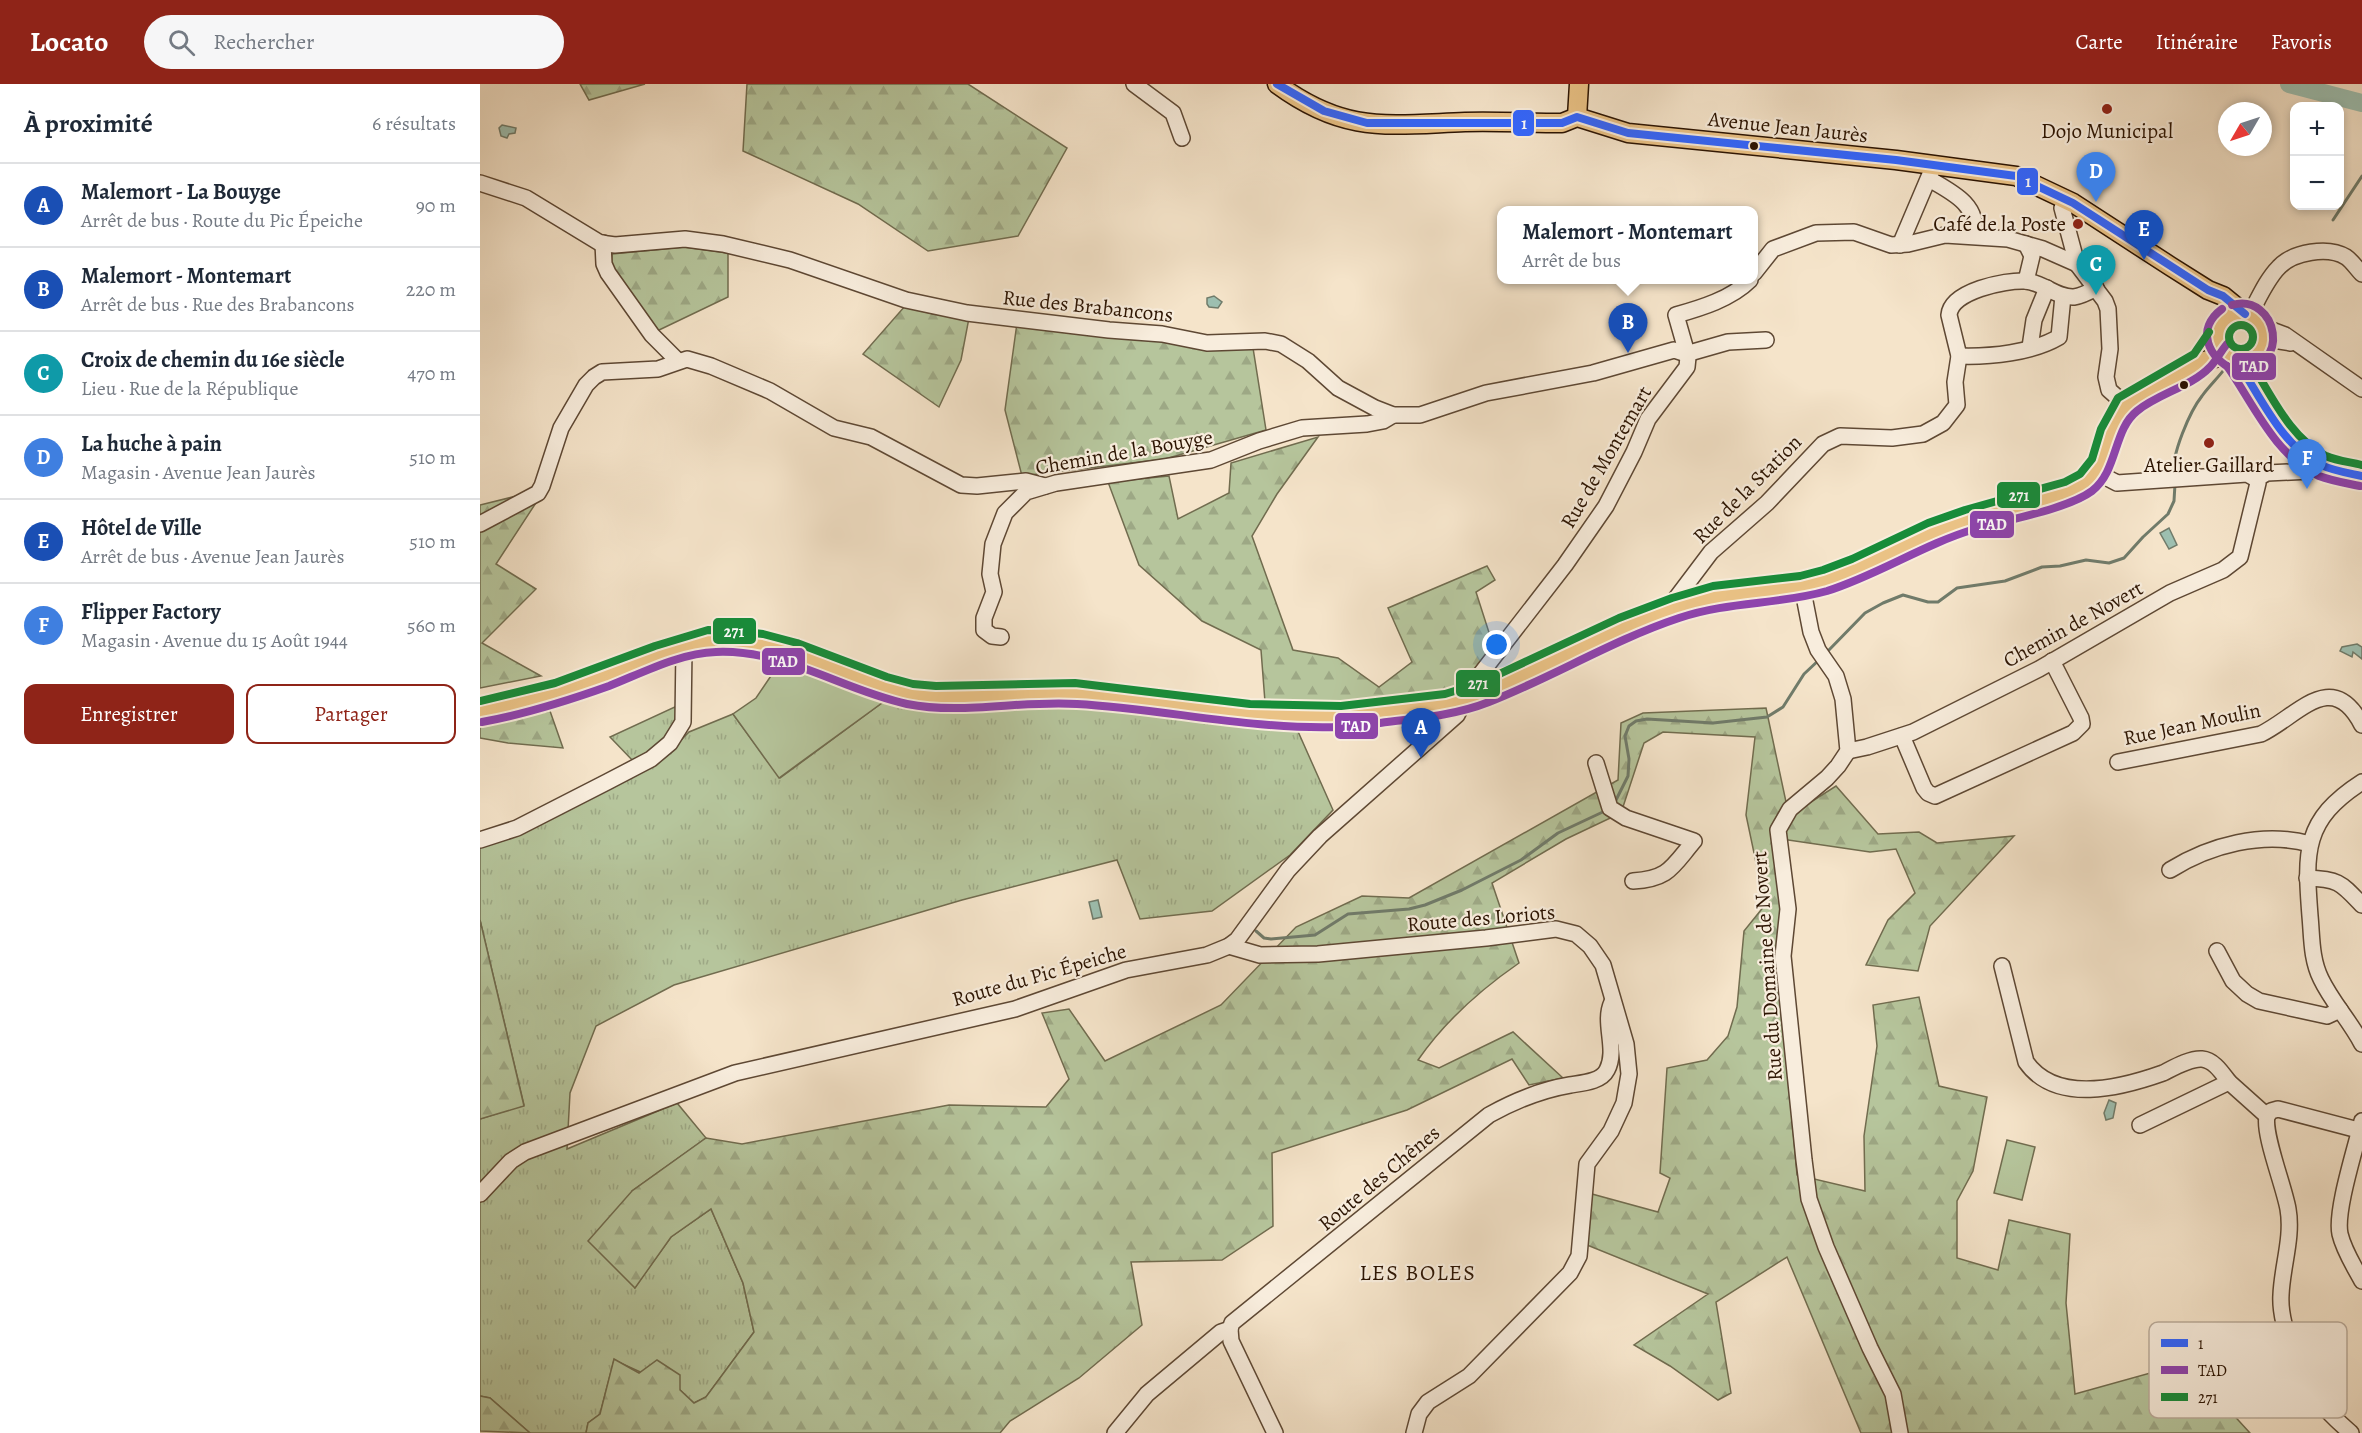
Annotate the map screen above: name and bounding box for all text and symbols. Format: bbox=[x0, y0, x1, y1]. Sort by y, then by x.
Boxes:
search box bbox=[144, 15, 564, 69]
text: Locato bbox=[30, 23, 108, 61]
icon: search bbox=[165, 26, 198, 59]
text: Rechercher bbox=[213, 27, 315, 57]
text: Carte bbox=[2075, 28, 2123, 56]
text: Itinéraire bbox=[2156, 28, 2238, 56]
text: Favoris bbox=[2271, 28, 2332, 56]
marker: Dojo Municipal bbox=[2100, 102, 2114, 116]
north arrow bbox=[2218, 102, 2272, 156]
map controls bbox=[2290, 102, 2344, 210]
button: + bbox=[2290, 102, 2344, 156]
street label: Avenue Jean Jaurès bbox=[1706, 105, 1869, 149]
text: À proximité bbox=[24, 106, 153, 141]
line badge: 1 bbox=[1512, 109, 1535, 137]
text: 6 résultats bbox=[372, 110, 456, 137]
text: 1 bbox=[1521, 113, 1527, 135]
place label: Dojo Municipal bbox=[2041, 117, 2173, 145]
unlabelled marker bbox=[1748, 140, 1760, 152]
pin: D bbox=[2076, 152, 2116, 202]
button: − bbox=[2290, 156, 2344, 210]
line badge: 1 bbox=[2016, 167, 2039, 196]
text: 1 bbox=[2025, 171, 2031, 193]
text: Malemort - La Bouyge bbox=[81, 177, 281, 207]
text: A bbox=[37, 192, 50, 219]
text: 90 m bbox=[416, 192, 456, 219]
popup bbox=[1497, 206, 1758, 284]
text: Arrêt de bus · Route du Pic Épeiche bbox=[81, 207, 363, 234]
place label: Café de la Poste bbox=[1933, 210, 2066, 238]
pin: E bbox=[2124, 210, 2164, 260]
text: Malemort - Montemart bbox=[1522, 217, 1733, 247]
marker: Café de la Poste bbox=[2071, 217, 2085, 231]
pin: C bbox=[2076, 246, 2116, 295]
text: Arrêt de bus bbox=[1522, 247, 1621, 274]
text: Malemort - Montemart bbox=[81, 261, 291, 291]
text: B bbox=[37, 276, 50, 303]
text: 220 m bbox=[406, 276, 456, 303]
street label: Rue des Brabancons bbox=[1001, 283, 1175, 329]
text: Arrêt de bus · Rue des Brabancons bbox=[81, 291, 355, 318]
pin: B bbox=[1608, 304, 1648, 353]
text: Croix de chemin du 16e siècle bbox=[81, 345, 345, 375]
line badge: TAD bbox=[2231, 352, 2277, 381]
text: TAD bbox=[2239, 356, 2269, 378]
text: C bbox=[37, 360, 50, 387]
text: 470 m bbox=[407, 360, 456, 387]
text: Lieu · Rue de la République bbox=[81, 375, 298, 402]
unlabelled marker bbox=[2178, 379, 2190, 391]
street label: Rue de Montemart bbox=[1554, 381, 1658, 533]
street label: Chemin de la Bouyge bbox=[1033, 423, 1215, 481]
street label: Rue de la Station bbox=[1686, 428, 1808, 550]
text: La huche à pain bbox=[81, 429, 222, 459]
marker: Atelier Gaillard bbox=[2202, 436, 2216, 450]
pin: F bbox=[2288, 440, 2326, 489]
text: D bbox=[37, 444, 50, 471]
text: 510 m bbox=[409, 444, 456, 471]
place label: Atelier Gaillard bbox=[2143, 451, 2275, 479]
text: Magasin · Avenue Jean Jaurès bbox=[81, 459, 316, 486]
line badge: 271 bbox=[1996, 481, 2041, 509]
text: 271 bbox=[2009, 485, 2029, 507]
line badge: TAD bbox=[1969, 510, 2015, 539]
text: Hôtel de Ville bbox=[81, 513, 202, 543]
text: TAD bbox=[1977, 514, 2007, 536]
text: E bbox=[38, 528, 49, 555]
text: 510 m bbox=[409, 528, 456, 555]
text: Arrêt de bus · Avenue Jean Jaurès bbox=[81, 543, 344, 570]
street label: Chemin de Novert bbox=[1998, 574, 2148, 674]
text: Flipper Factory bbox=[81, 597, 221, 627]
text: F bbox=[38, 612, 49, 639]
text: 560 m bbox=[407, 612, 456, 639]
line badge: 271 bbox=[712, 617, 757, 645]
text: 271 bbox=[724, 621, 744, 643]
text: Magasin · Avenue du 15 Août 1944 bbox=[81, 627, 348, 654]
your location bbox=[1482, 630, 1511, 659]
line badge: TAD bbox=[761, 647, 806, 676]
text: TAD bbox=[768, 651, 798, 673]
line badge: 271 bbox=[1455, 669, 1501, 698]
text: 271 bbox=[1468, 673, 1488, 695]
button: Enregistrer bbox=[24, 684, 234, 744]
button: Partager bbox=[246, 684, 456, 744]
street label: Rue Jean Moulin bbox=[2121, 696, 2263, 752]
pin: A bbox=[1402, 708, 1440, 758]
line badge: TAD bbox=[1334, 712, 1379, 740]
text: TAD bbox=[1341, 716, 1371, 738]
street label: Rue du Domaine de Novert bbox=[1745, 850, 1789, 1082]
street label: Route des Loriots bbox=[1406, 898, 1556, 938]
street label: Route du Pic Épeiche bbox=[949, 937, 1129, 1013]
street label: Route des Chênes bbox=[1312, 1119, 1446, 1237]
district label: LES BOLES bbox=[1360, 1258, 1476, 1288]
legend bbox=[2149, 1322, 2347, 1418]
text: 1 bbox=[2198, 1333, 2204, 1355]
text: TAD bbox=[2198, 1360, 2227, 1382]
text: 271 bbox=[2198, 1387, 2218, 1409]

